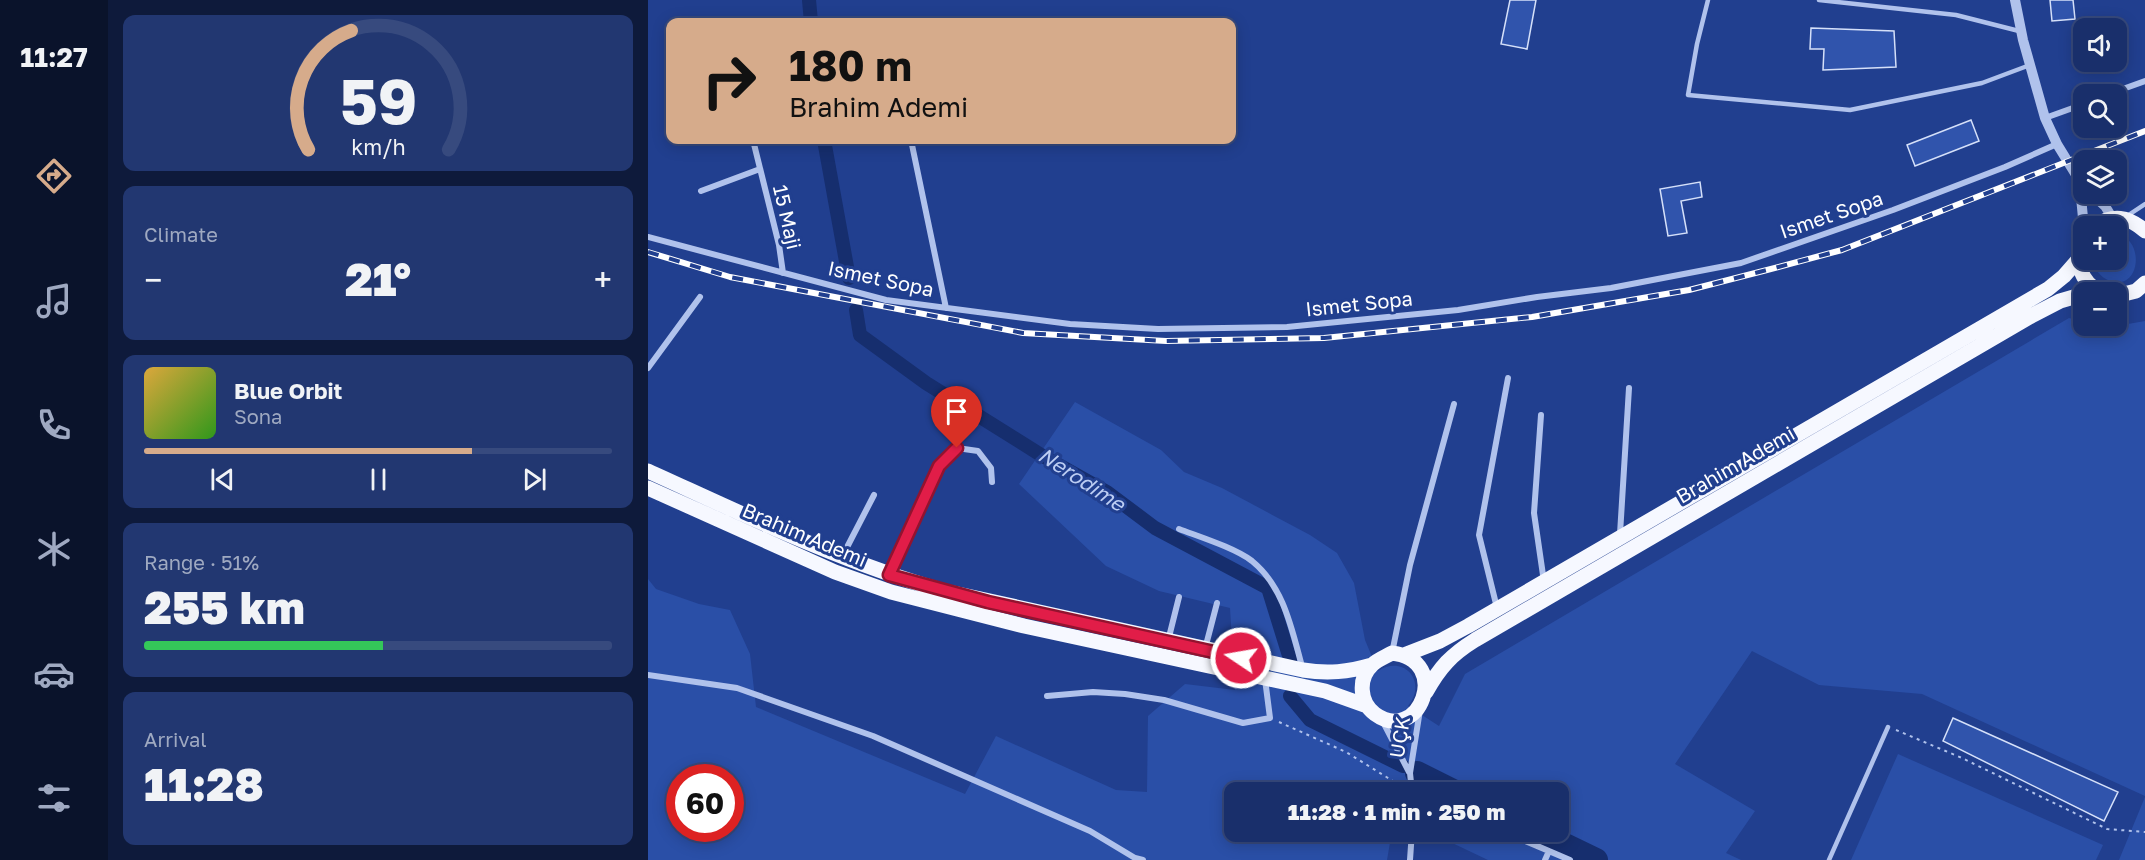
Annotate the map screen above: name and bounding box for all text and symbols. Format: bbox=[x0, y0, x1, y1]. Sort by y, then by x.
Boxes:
map controls bbox=[2073, 18, 2127, 336]
button: sound bbox=[2073, 18, 2127, 72]
text: 180 m bbox=[789, 40, 912, 90]
text: 11:27 bbox=[20, 41, 88, 73]
icon: right bbox=[690, 42, 768, 120]
text: 59 bbox=[339, 63, 417, 138]
button: search bbox=[2073, 84, 2127, 138]
text: Brahim Ademi bbox=[789, 91, 968, 123]
text: km/h bbox=[351, 134, 405, 160]
button: layers bbox=[2073, 150, 2127, 204]
icon: directions bbox=[33, 155, 75, 197]
street label: 15 Maji bbox=[769, 182, 807, 252]
street label: Ismet Sopa bbox=[1776, 185, 1886, 243]
button: + bbox=[2073, 216, 2127, 270]
text: Climate bbox=[144, 222, 218, 246]
text: 21° bbox=[345, 252, 411, 306]
street label: Ismet Sopa bbox=[826, 255, 936, 301]
text: − bbox=[144, 260, 162, 299]
text: + bbox=[594, 260, 612, 299]
icon: music bbox=[33, 280, 75, 322]
button: − bbox=[2073, 282, 2127, 336]
street label: Ismet Sopa bbox=[1304, 285, 1414, 321]
text: Blue Orbit bbox=[234, 377, 342, 404]
pin bbox=[931, 386, 982, 448]
icon: arrive bbox=[940, 395, 973, 428]
icon: phone bbox=[33, 404, 75, 446]
text: Sona bbox=[234, 404, 282, 428]
street label: Brahim Ademi bbox=[1671, 420, 1799, 508]
water label: Nerodime bbox=[1034, 441, 1132, 518]
icon: previous bbox=[206, 463, 239, 496]
icon: pause bbox=[362, 463, 395, 496]
icon: next bbox=[518, 463, 551, 496]
street label: Brahim Ademi bbox=[739, 497, 871, 571]
icon: climate bbox=[33, 528, 75, 570]
text: Range · 51% bbox=[144, 550, 259, 574]
text: 255 km bbox=[144, 580, 305, 634]
position arrow bbox=[1209, 626, 1273, 690]
icon: car bbox=[33, 653, 75, 695]
street label: UÇK bbox=[1384, 714, 1414, 760]
text: Arrival bbox=[144, 727, 207, 751]
text: 11:28 bbox=[144, 757, 264, 811]
speed limit sign: 60 bbox=[666, 764, 744, 842]
icon: filters bbox=[33, 777, 75, 819]
text: 11:28 · 1 min · 250 m bbox=[1288, 798, 1505, 825]

